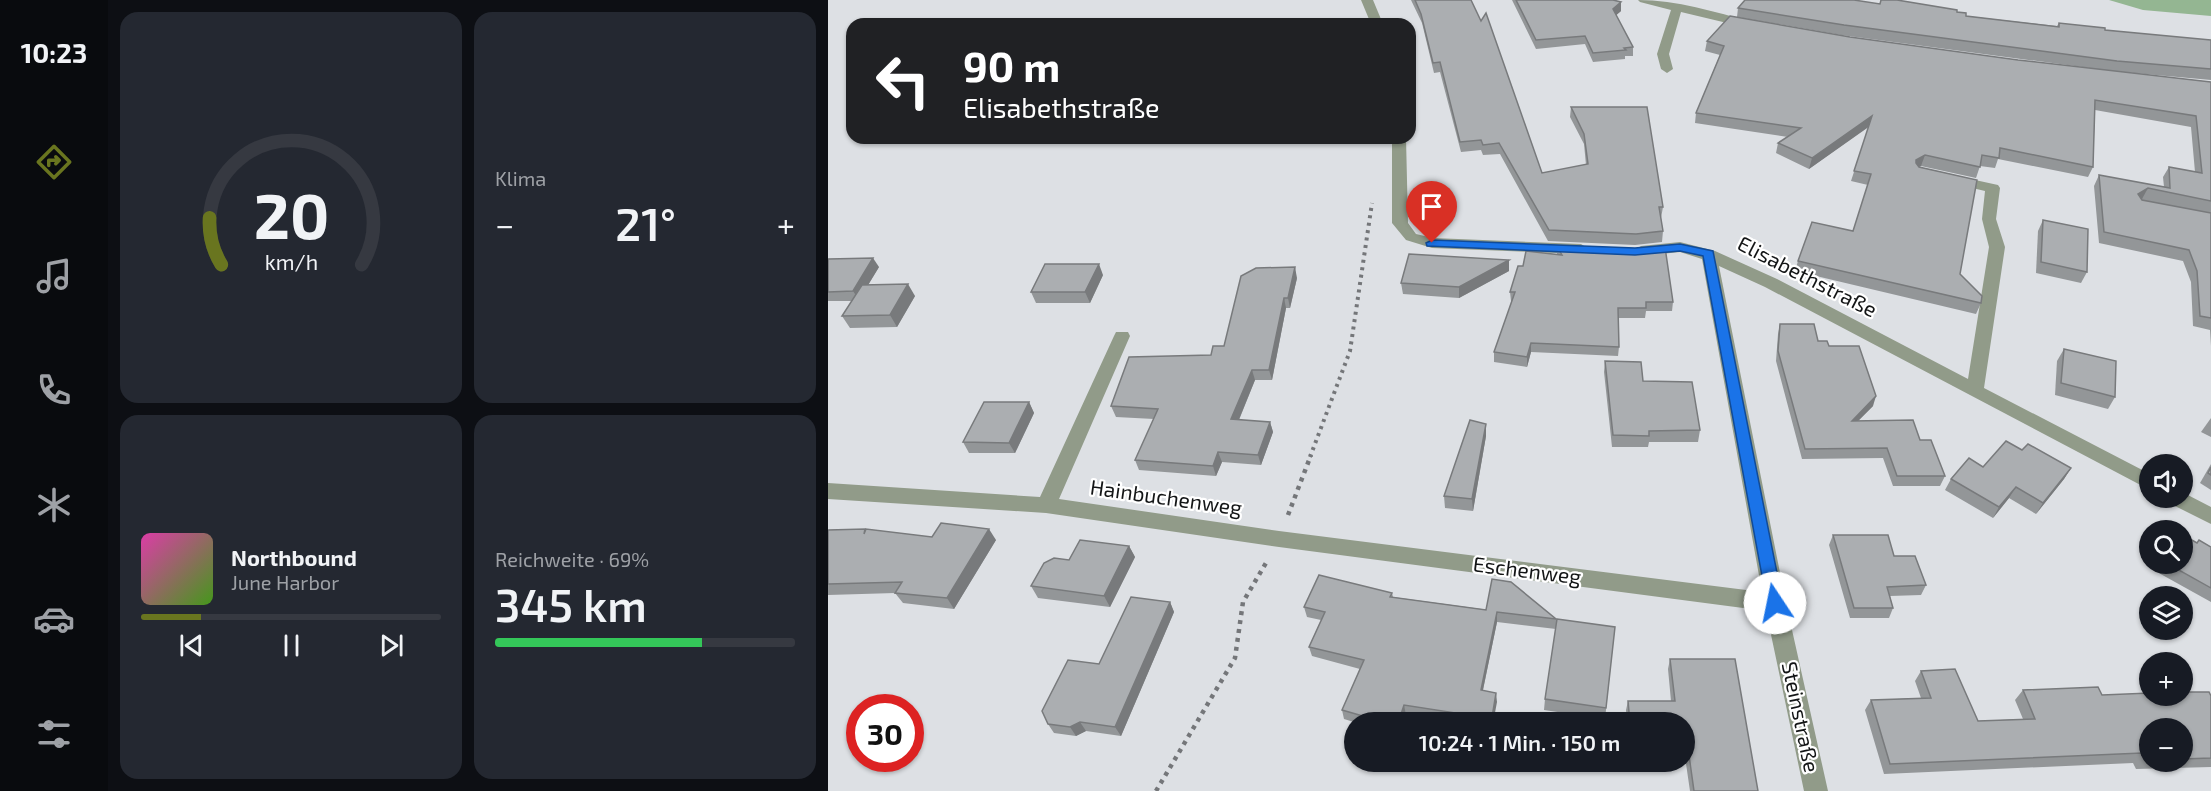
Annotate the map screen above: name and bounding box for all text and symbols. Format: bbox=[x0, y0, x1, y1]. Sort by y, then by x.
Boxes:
text: 10:23 bbox=[21, 36, 87, 68]
text: 90 m bbox=[963, 40, 1060, 90]
icon: left bbox=[864, 42, 942, 120]
text: Elisabethstraße bbox=[963, 91, 1160, 123]
icon: directions bbox=[33, 141, 75, 183]
text: Klima bbox=[495, 166, 546, 190]
text: 20 bbox=[253, 177, 329, 252]
pin bbox=[1406, 181, 1457, 243]
icon: arrive bbox=[1415, 190, 1448, 223]
text: 21° bbox=[615, 196, 676, 250]
text: − bbox=[495, 204, 514, 244]
text: + bbox=[777, 204, 795, 244]
street label: Elisabethstraße bbox=[1734, 230, 1881, 322]
text: km/h bbox=[264, 249, 318, 274]
icon: music bbox=[33, 255, 75, 297]
icon: phone bbox=[33, 369, 75, 411]
map controls bbox=[2139, 454, 2193, 772]
button: sound bbox=[2139, 454, 2193, 508]
street label: Hainbuchenweg bbox=[1089, 473, 1244, 520]
icon: climate bbox=[33, 484, 75, 526]
button: search bbox=[2139, 520, 2193, 574]
text: Northbound bbox=[231, 544, 357, 570]
text: Reichweite · 69% bbox=[495, 547, 649, 571]
street label: Eschenweg bbox=[1472, 550, 1583, 589]
text: June Harbor bbox=[231, 570, 339, 594]
position arrow bbox=[1743, 571, 1807, 635]
text: 345 km bbox=[495, 577, 647, 631]
button: layers bbox=[2139, 586, 2193, 640]
icon: car bbox=[33, 598, 75, 640]
icon: previous bbox=[175, 629, 208, 662]
icon: pause bbox=[275, 629, 308, 662]
icon: next bbox=[375, 629, 408, 662]
button: + bbox=[2139, 652, 2193, 706]
street label: Steinstraße bbox=[1778, 659, 1825, 774]
speed limit sign: 30 bbox=[846, 694, 924, 772]
icon: filters bbox=[33, 713, 75, 755]
button: − bbox=[2139, 718, 2193, 772]
text: 10:24 · 1 Min. · 150 m bbox=[1419, 729, 1620, 755]

